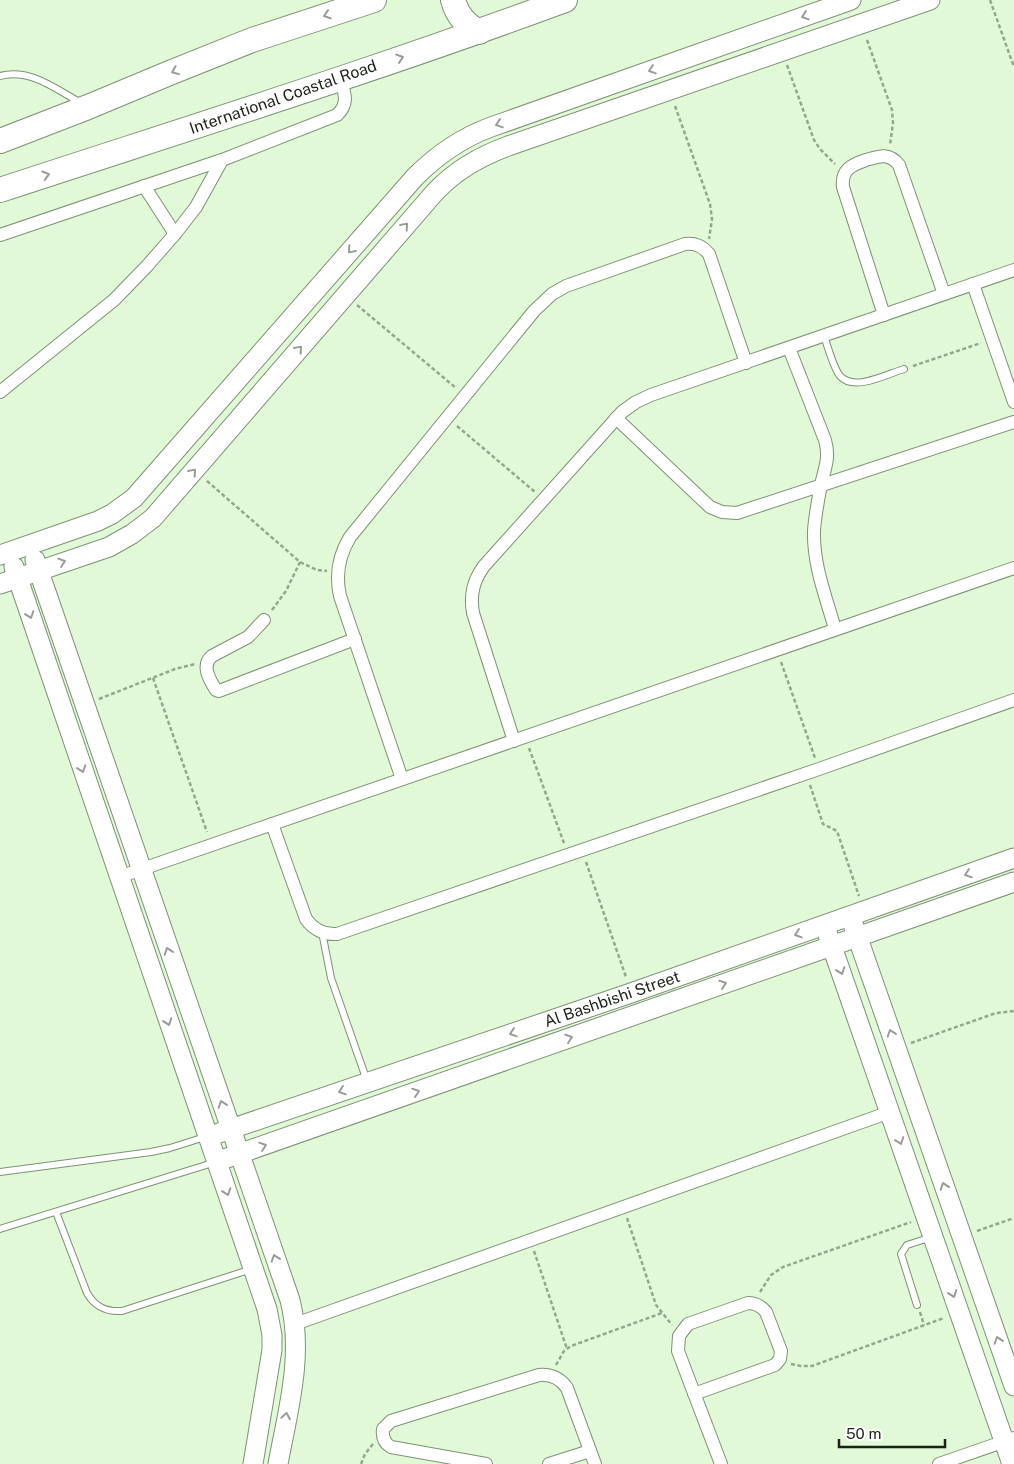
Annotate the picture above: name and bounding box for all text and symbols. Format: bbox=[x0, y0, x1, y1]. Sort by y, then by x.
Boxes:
one-way arrow bbox=[324, 9, 332, 19]
one-way arrow bbox=[802, 10, 810, 20]
one-way arrow bbox=[395, 53, 404, 63]
street label: International Coastal Road bbox=[187, 56, 379, 138]
one-way arrow bbox=[171, 64, 180, 75]
one-way arrow bbox=[648, 64, 657, 74]
one-way arrow bbox=[495, 118, 503, 128]
one-way arrow bbox=[42, 171, 50, 181]
one-way arrow bbox=[399, 223, 408, 232]
one-way arrow bbox=[348, 245, 357, 254]
one-way arrow bbox=[293, 346, 302, 355]
one-way arrow bbox=[187, 469, 196, 478]
one-way arrow bbox=[58, 558, 66, 568]
one-way arrow bbox=[24, 610, 34, 618]
one-way arrow bbox=[76, 764, 86, 772]
one-way arrow bbox=[964, 868, 973, 878]
one-way arrow bbox=[795, 928, 803, 938]
one-way arrow bbox=[164, 947, 174, 955]
one-way arrow bbox=[835, 966, 845, 975]
street label: Al Bashbishi Street bbox=[542, 967, 682, 1031]
one-way arrow bbox=[718, 980, 726, 990]
one-way arrow bbox=[163, 1017, 173, 1025]
one-way arrow bbox=[509, 1027, 517, 1037]
one-way arrow bbox=[887, 1029, 897, 1038]
one-way arrow bbox=[565, 1034, 573, 1044]
one-way arrow bbox=[338, 1085, 347, 1095]
one-way arrow bbox=[411, 1088, 420, 1098]
one-way arrow bbox=[218, 1100, 228, 1109]
one-way arrow bbox=[894, 1136, 904, 1145]
one-way arrow bbox=[258, 1141, 266, 1151]
one-way arrow bbox=[940, 1183, 950, 1191]
one-way arrow bbox=[221, 1187, 231, 1196]
one-way arrow bbox=[271, 1254, 281, 1262]
one-way arrow bbox=[947, 1289, 957, 1298]
one-way arrow bbox=[994, 1336, 1004, 1345]
one-way arrow bbox=[281, 1412, 291, 1420]
scale bar bbox=[839, 1416, 945, 1448]
text: 50 m bbox=[846, 1425, 881, 1442]

